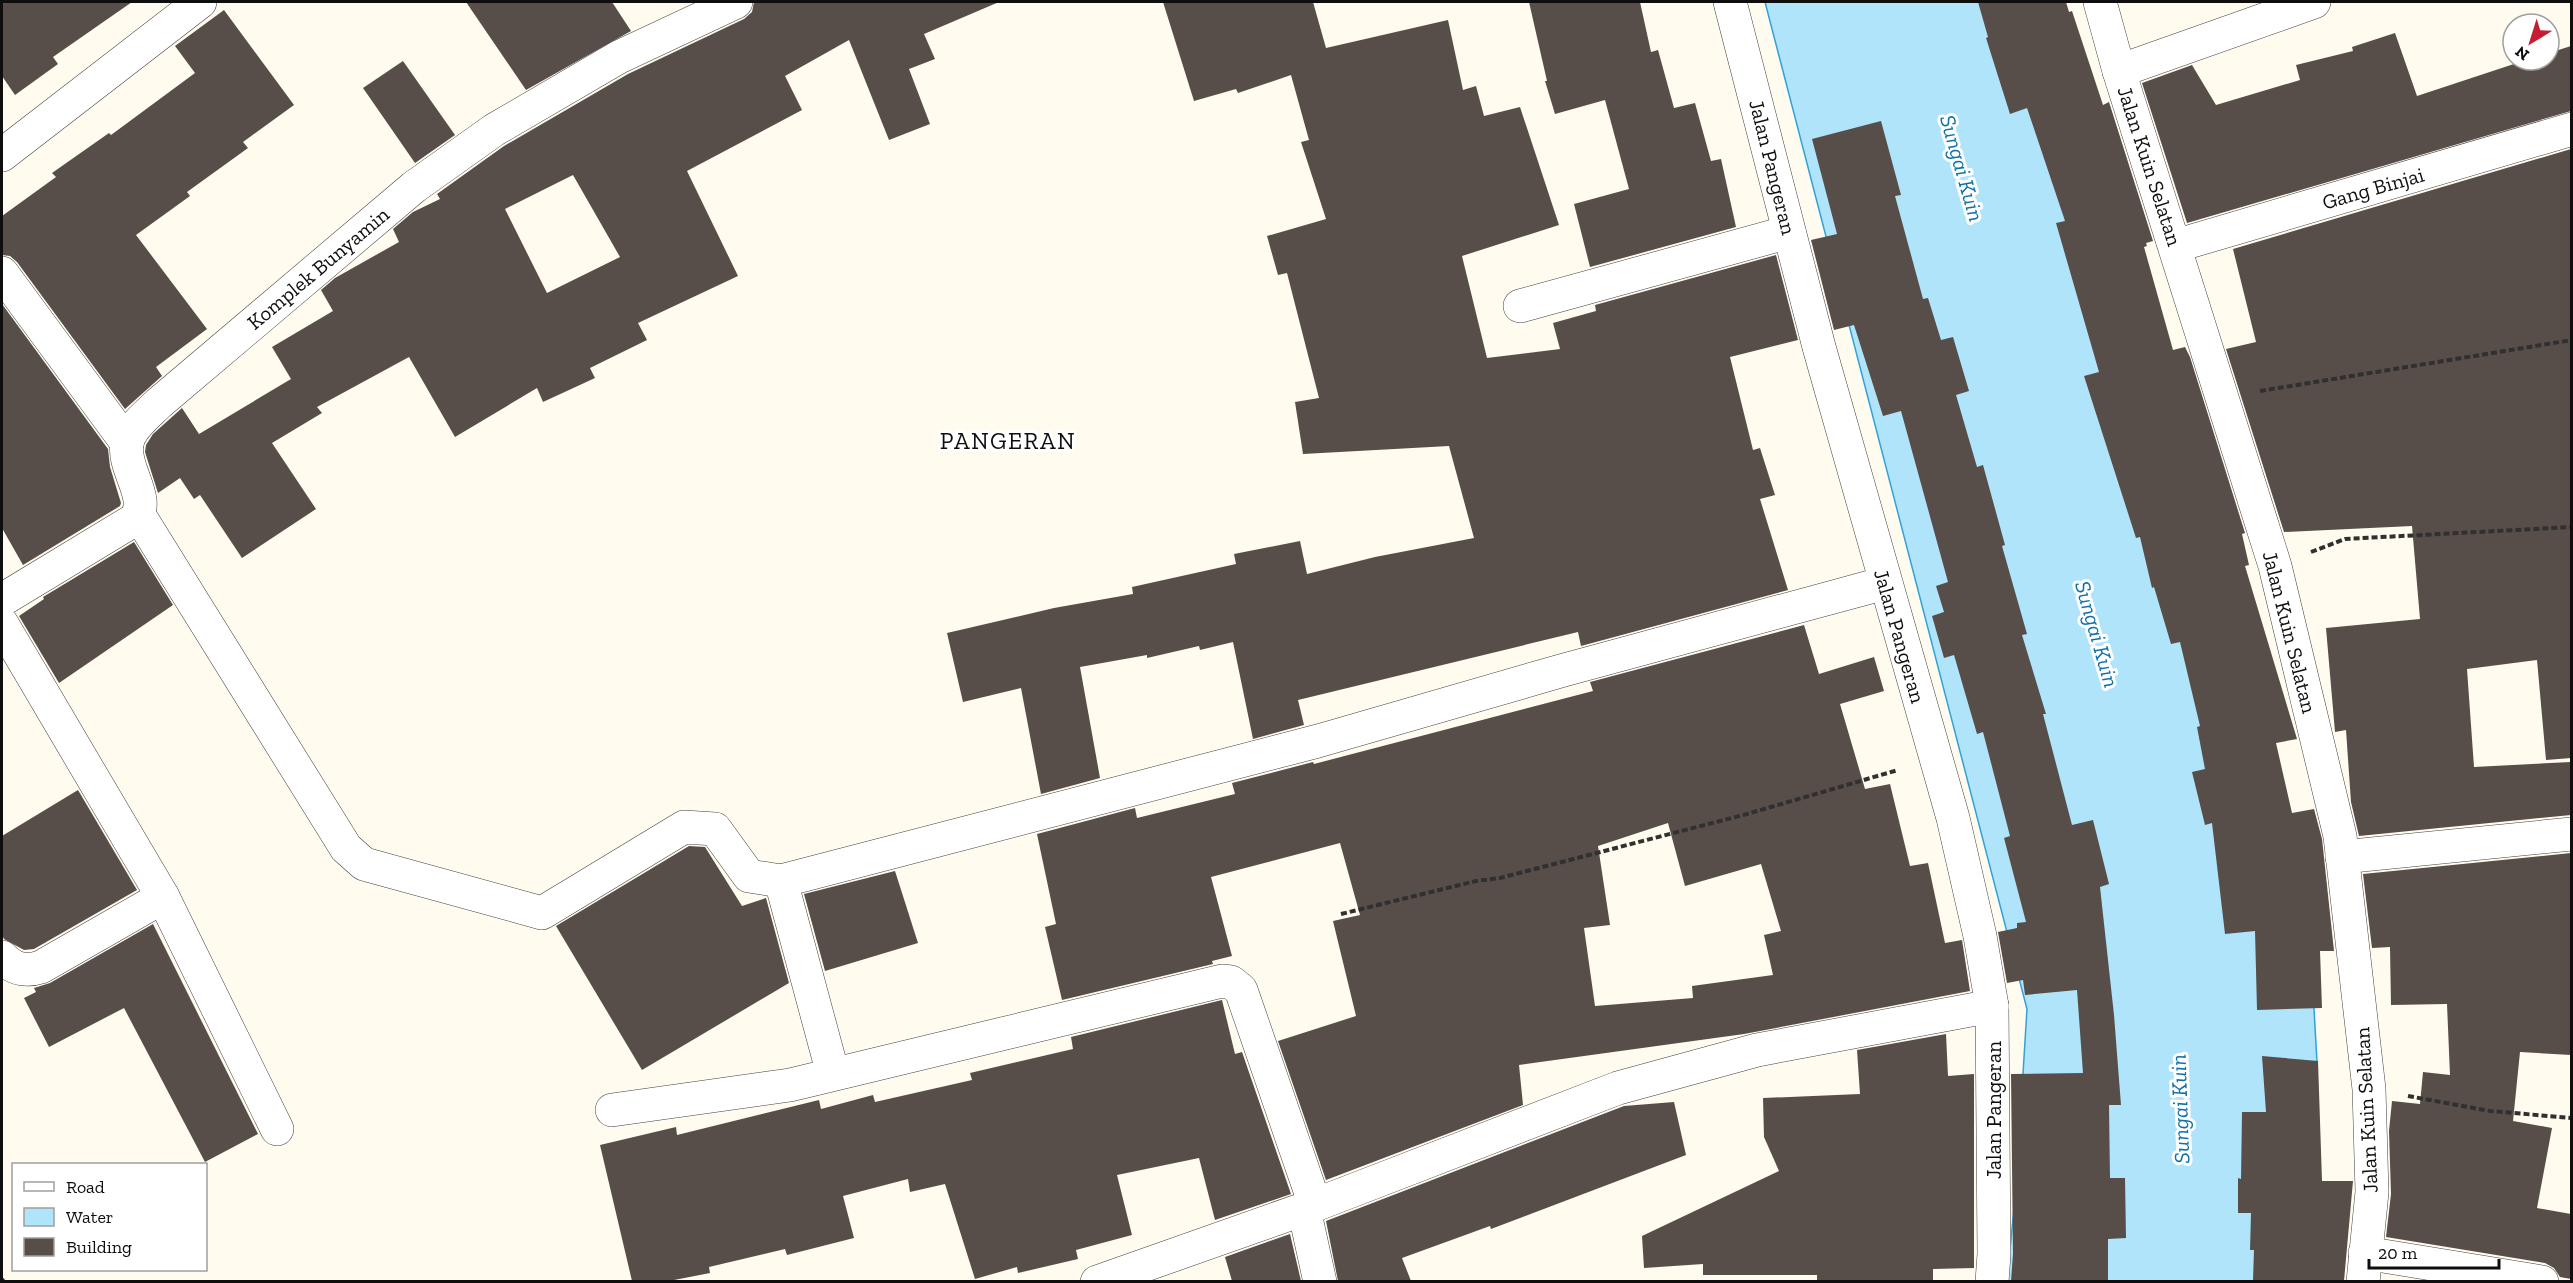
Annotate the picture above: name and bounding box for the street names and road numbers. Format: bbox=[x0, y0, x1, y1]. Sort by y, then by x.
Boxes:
street label: Jalan Kuin Selatan bbox=[2112, 83, 2188, 249]
street label: Jalan Pangeran bbox=[1744, 97, 1802, 237]
street label: Gang Binjai bbox=[2319, 161, 2427, 215]
street label: Komplek Bunyamin bbox=[242, 201, 394, 335]
street label: Jalan Kuin Selatan bbox=[2258, 548, 2322, 716]
street label: Jalan Pangeran bbox=[1869, 566, 1931, 706]
street label: Jalan Kuin Selatan bbox=[2349, 1026, 2383, 1194]
street label: Jalan Pangeran bbox=[1981, 1041, 2006, 1179]

